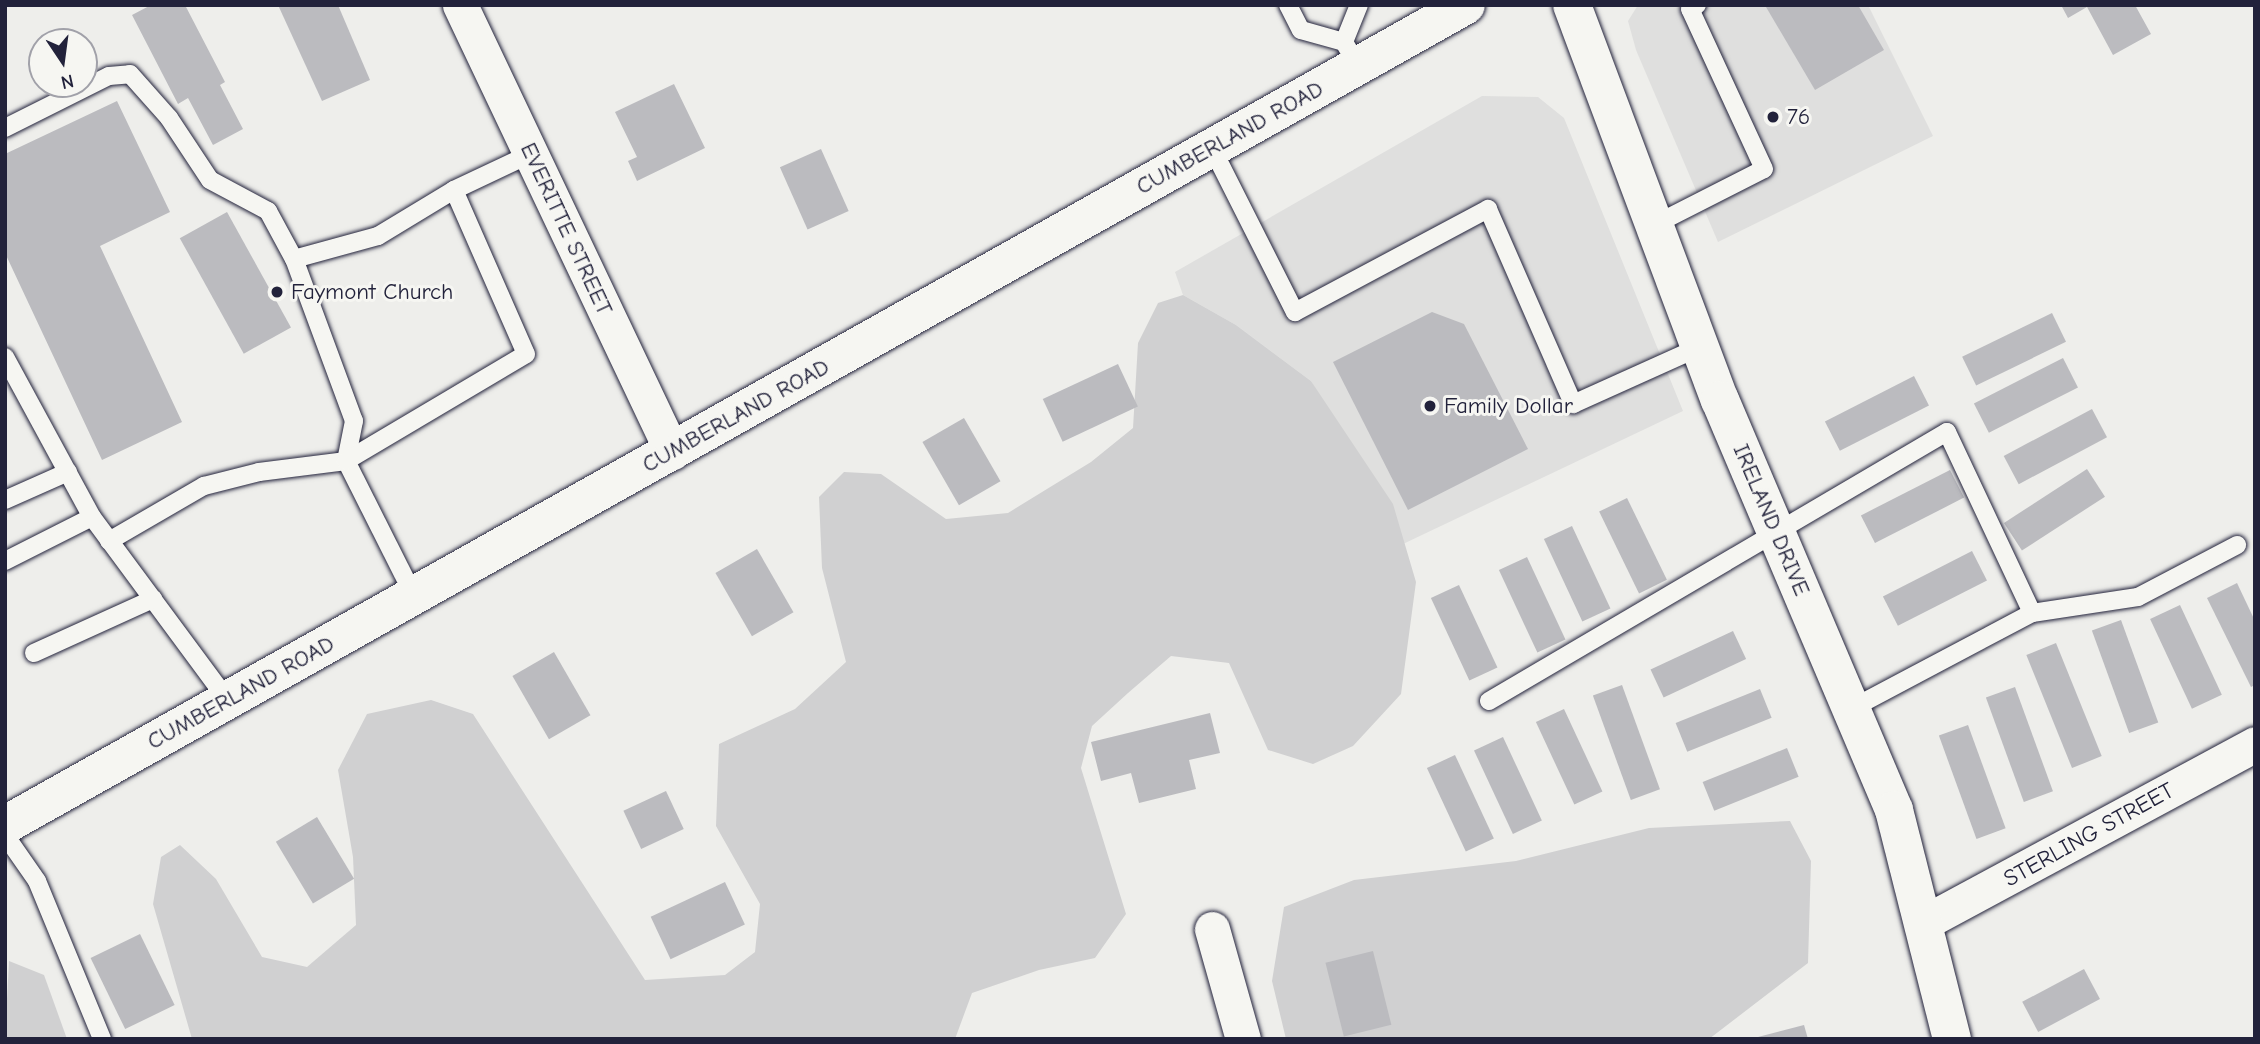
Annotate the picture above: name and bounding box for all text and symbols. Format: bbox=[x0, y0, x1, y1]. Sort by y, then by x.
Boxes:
north arrow bbox=[28, 28, 98, 98]
text: N bbox=[59, 69, 76, 94]
street label: CUMBERLAND ROAD bbox=[1132, 75, 1328, 201]
place label: 76 bbox=[1787, 103, 1810, 131]
marker: 76 bbox=[1765, 109, 1781, 125]
street label: EVERITTE STREET bbox=[514, 138, 618, 320]
place label: Faymont Church bbox=[291, 278, 453, 306]
marker: Faymont Church bbox=[269, 284, 285, 300]
street label: CUMBERLAND ROAD bbox=[638, 353, 834, 479]
place label: Family Dollar bbox=[1444, 392, 1573, 420]
marker: Family Dollar bbox=[1422, 398, 1438, 414]
street label: IRELAND DRIVE bbox=[1727, 440, 1815, 600]
street label: CUMBERLAND ROAD bbox=[143, 630, 339, 756]
street label: STERLING STREET bbox=[1999, 777, 2179, 893]

